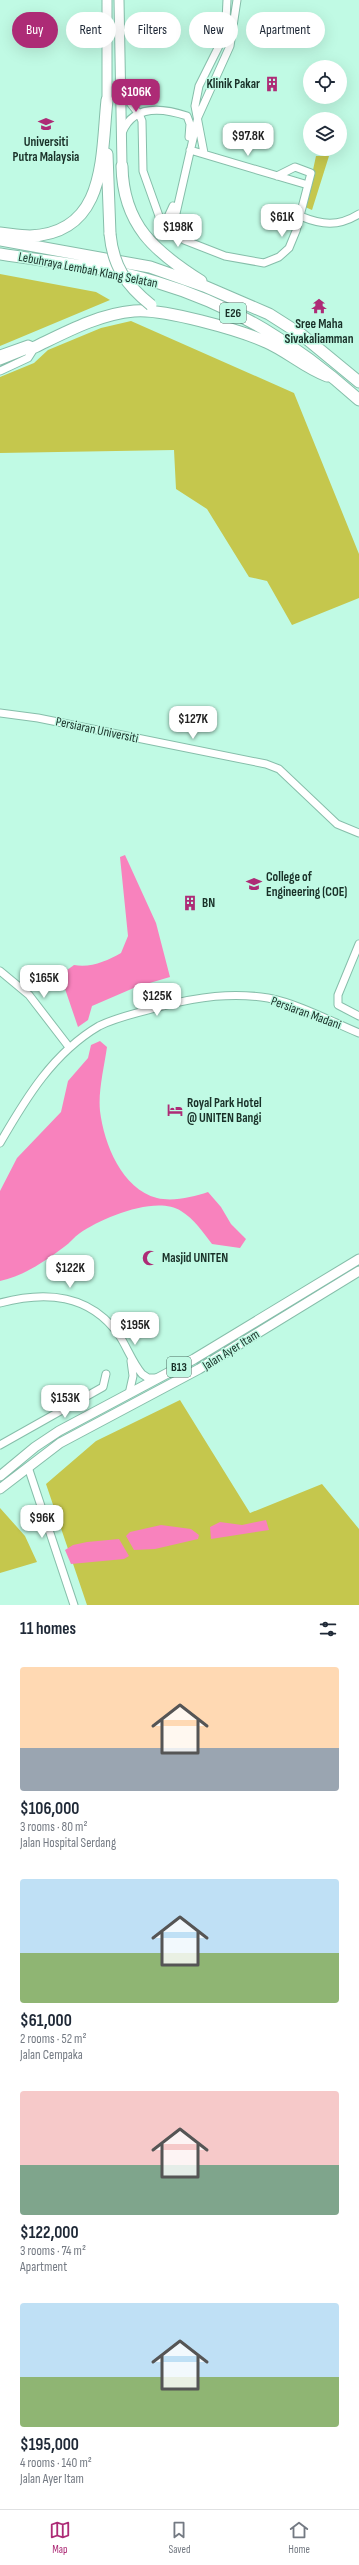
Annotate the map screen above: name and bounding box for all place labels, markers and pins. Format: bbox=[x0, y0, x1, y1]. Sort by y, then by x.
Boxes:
building icon: Klinik Pakar bbox=[263, 75, 281, 93]
place label: Klinik Pakar bbox=[206, 76, 260, 92]
pin: $106K bbox=[108, 79, 164, 113]
school or university icon: Universiti Putra Malaysia bbox=[37, 115, 55, 133]
pin: $97.8K bbox=[215, 123, 281, 157]
place label: Universiti Putra Malaysia bbox=[13, 134, 79, 165]
pin: $61K bbox=[258, 204, 306, 238]
pin: $198K bbox=[150, 214, 206, 248]
temple icon: Sree Maha Sivakaliamman bbox=[310, 297, 328, 315]
place label: Sree Maha Sivakaliamman bbox=[285, 316, 354, 347]
pin: $127K bbox=[165, 706, 221, 740]
place label: College of Engineering (COE) bbox=[266, 869, 347, 900]
school or university icon: College of Engineering (COE) bbox=[245, 875, 263, 893]
building icon: BN bbox=[181, 894, 199, 912]
place label: BN bbox=[202, 895, 215, 911]
pin: $165K bbox=[16, 965, 72, 999]
pin: $125K bbox=[129, 983, 185, 1017]
place label: Royal Park Hotel @ UNITEN Bangi bbox=[187, 1095, 262, 1126]
hotel icon: Royal Park Hotel @ UNITEN Bangi bbox=[166, 1101, 184, 1119]
mosque icon: Masjid UNITEN bbox=[141, 1249, 159, 1267]
place label: Masjid UNITEN bbox=[162, 1250, 228, 1266]
pin: $122K bbox=[42, 1255, 98, 1289]
pin: $195K bbox=[107, 1312, 163, 1346]
pin: $153K bbox=[37, 1385, 93, 1419]
pin: $96K bbox=[18, 1505, 66, 1539]

